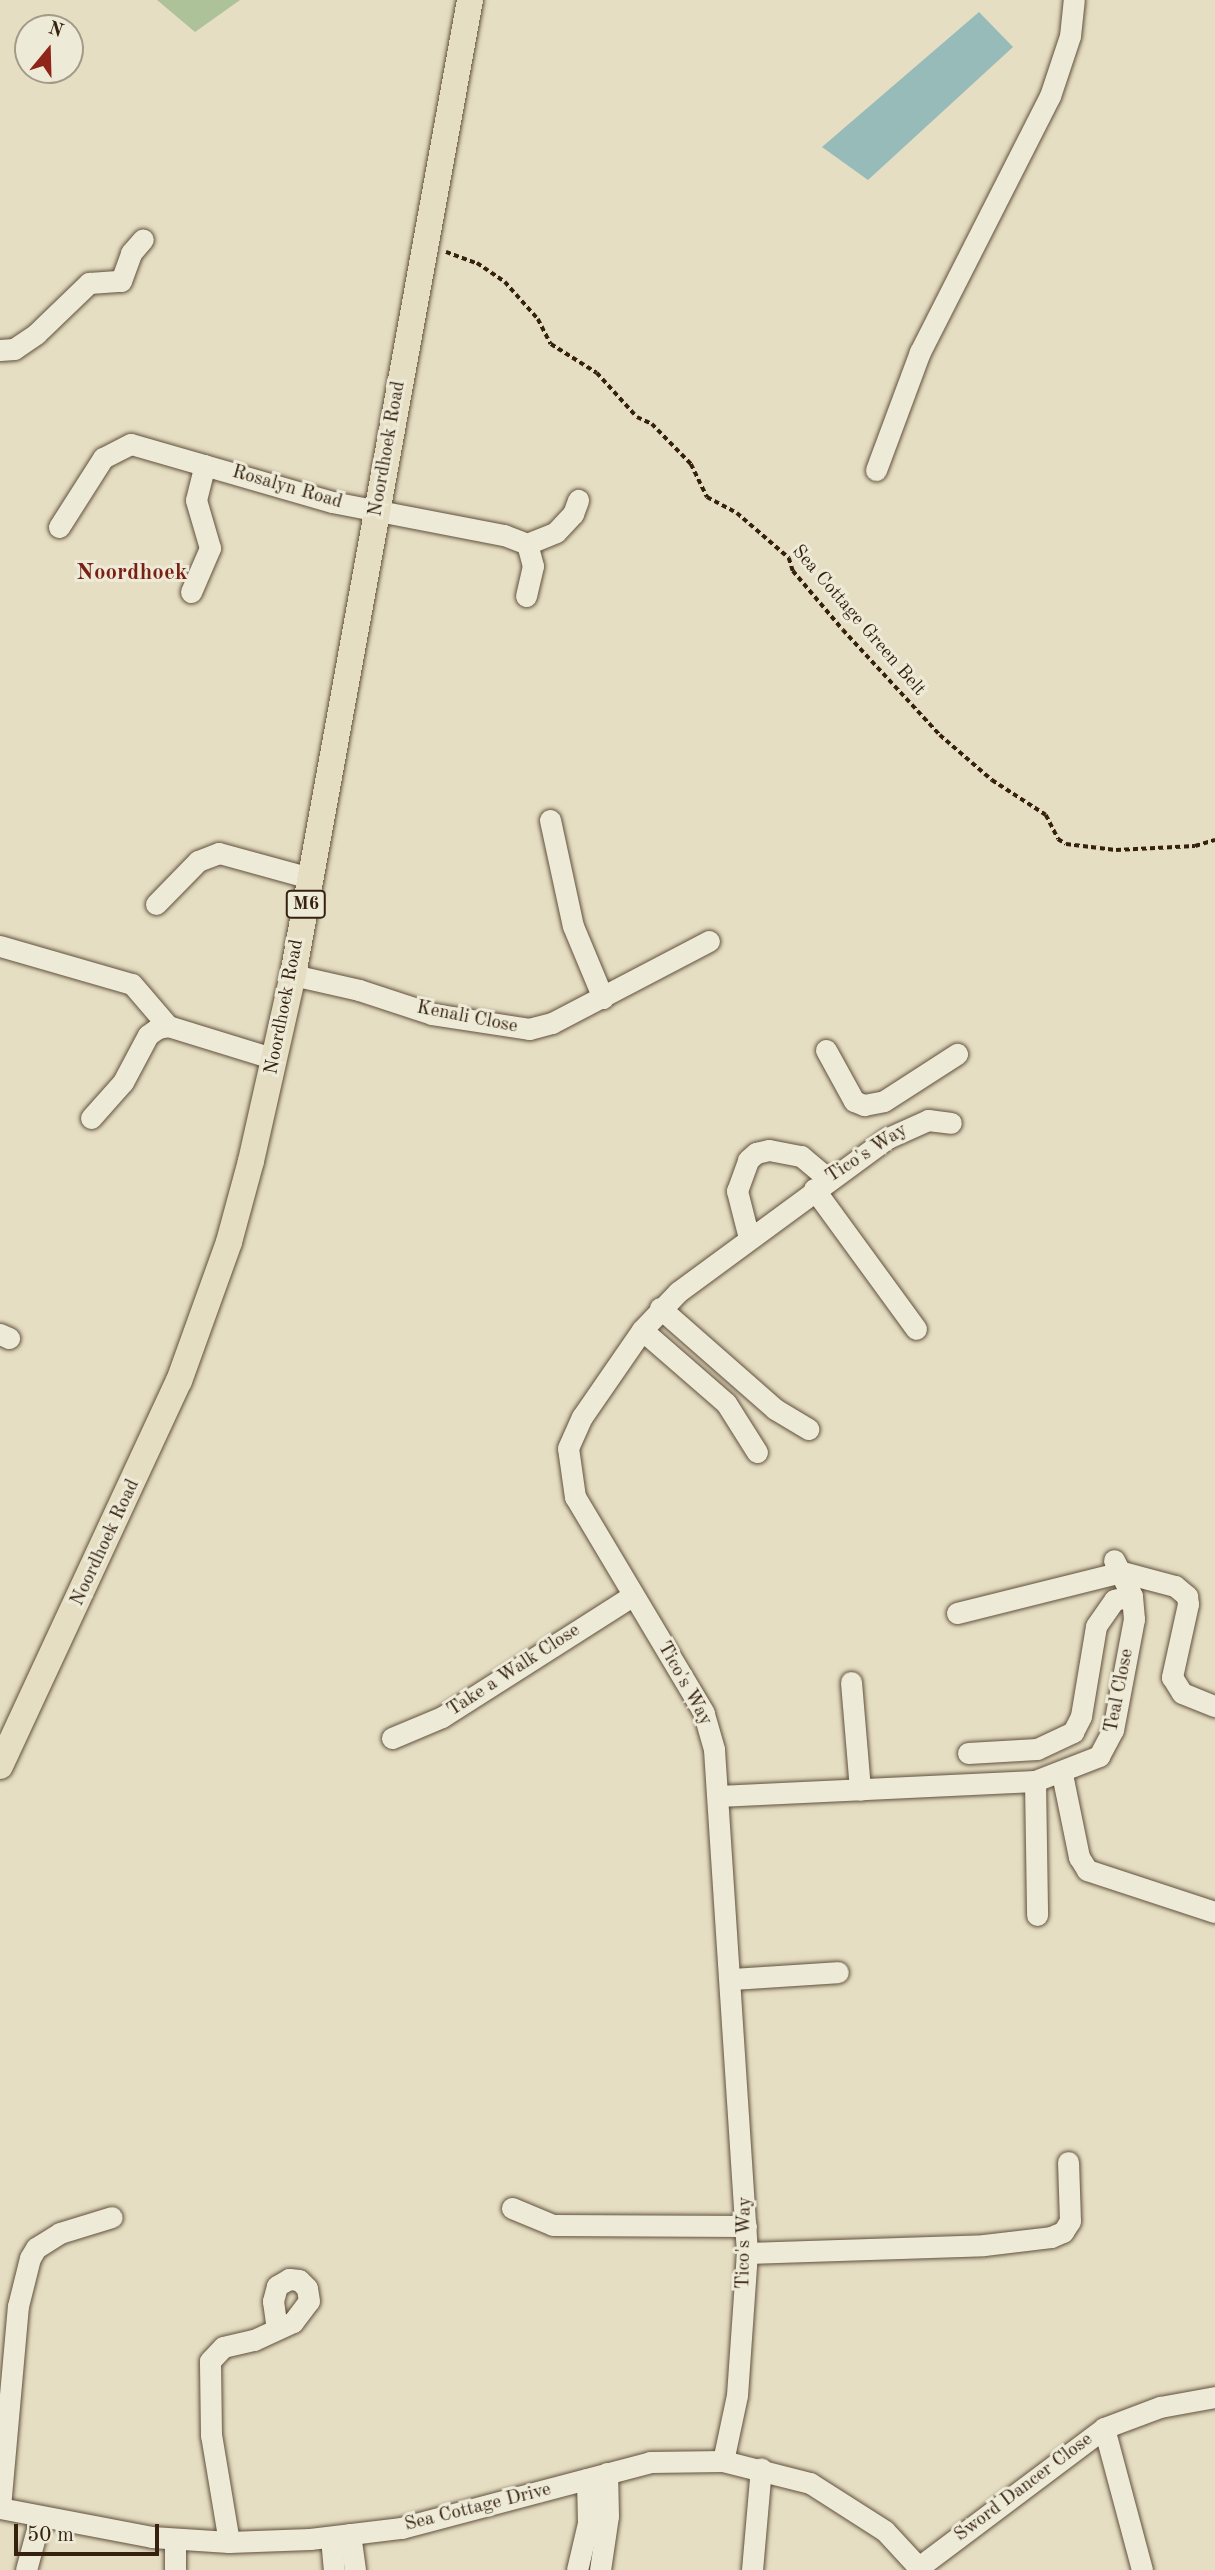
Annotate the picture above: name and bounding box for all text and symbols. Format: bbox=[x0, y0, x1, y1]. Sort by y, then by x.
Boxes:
north arrow bbox=[14, 14, 84, 84]
text: N bbox=[45, 19, 65, 42]
street label: Noordhoek Road bbox=[365, 379, 411, 519]
street label: Rosalyn Road bbox=[229, 461, 345, 515]
street label: Sea Cottage Green Belt bbox=[786, 541, 930, 701]
district label: Noordhoek bbox=[76, 559, 188, 587]
road number: M6 bbox=[285, 890, 327, 918]
street label: Noordhoek Road bbox=[261, 937, 309, 1077]
street label: Kenali Close bbox=[414, 997, 520, 1039]
street label: Tico's Way bbox=[822, 1119, 912, 1189]
street label: Noordhoek Road bbox=[67, 1476, 145, 1610]
street label: Take a Walk Close bbox=[443, 1620, 585, 1722]
street label: Tico's Way bbox=[652, 1638, 716, 1730]
street label: Teal Close bbox=[1101, 1647, 1139, 1735]
street label: Tico's Way bbox=[733, 2197, 757, 2289]
street label: Sword Dancer Close bbox=[950, 2429, 1098, 2547]
street label: Sea Cottage Drive bbox=[402, 2479, 554, 2537]
scale bar bbox=[18, 2510, 163, 2554]
text: 50 m bbox=[27, 2525, 74, 2546]

